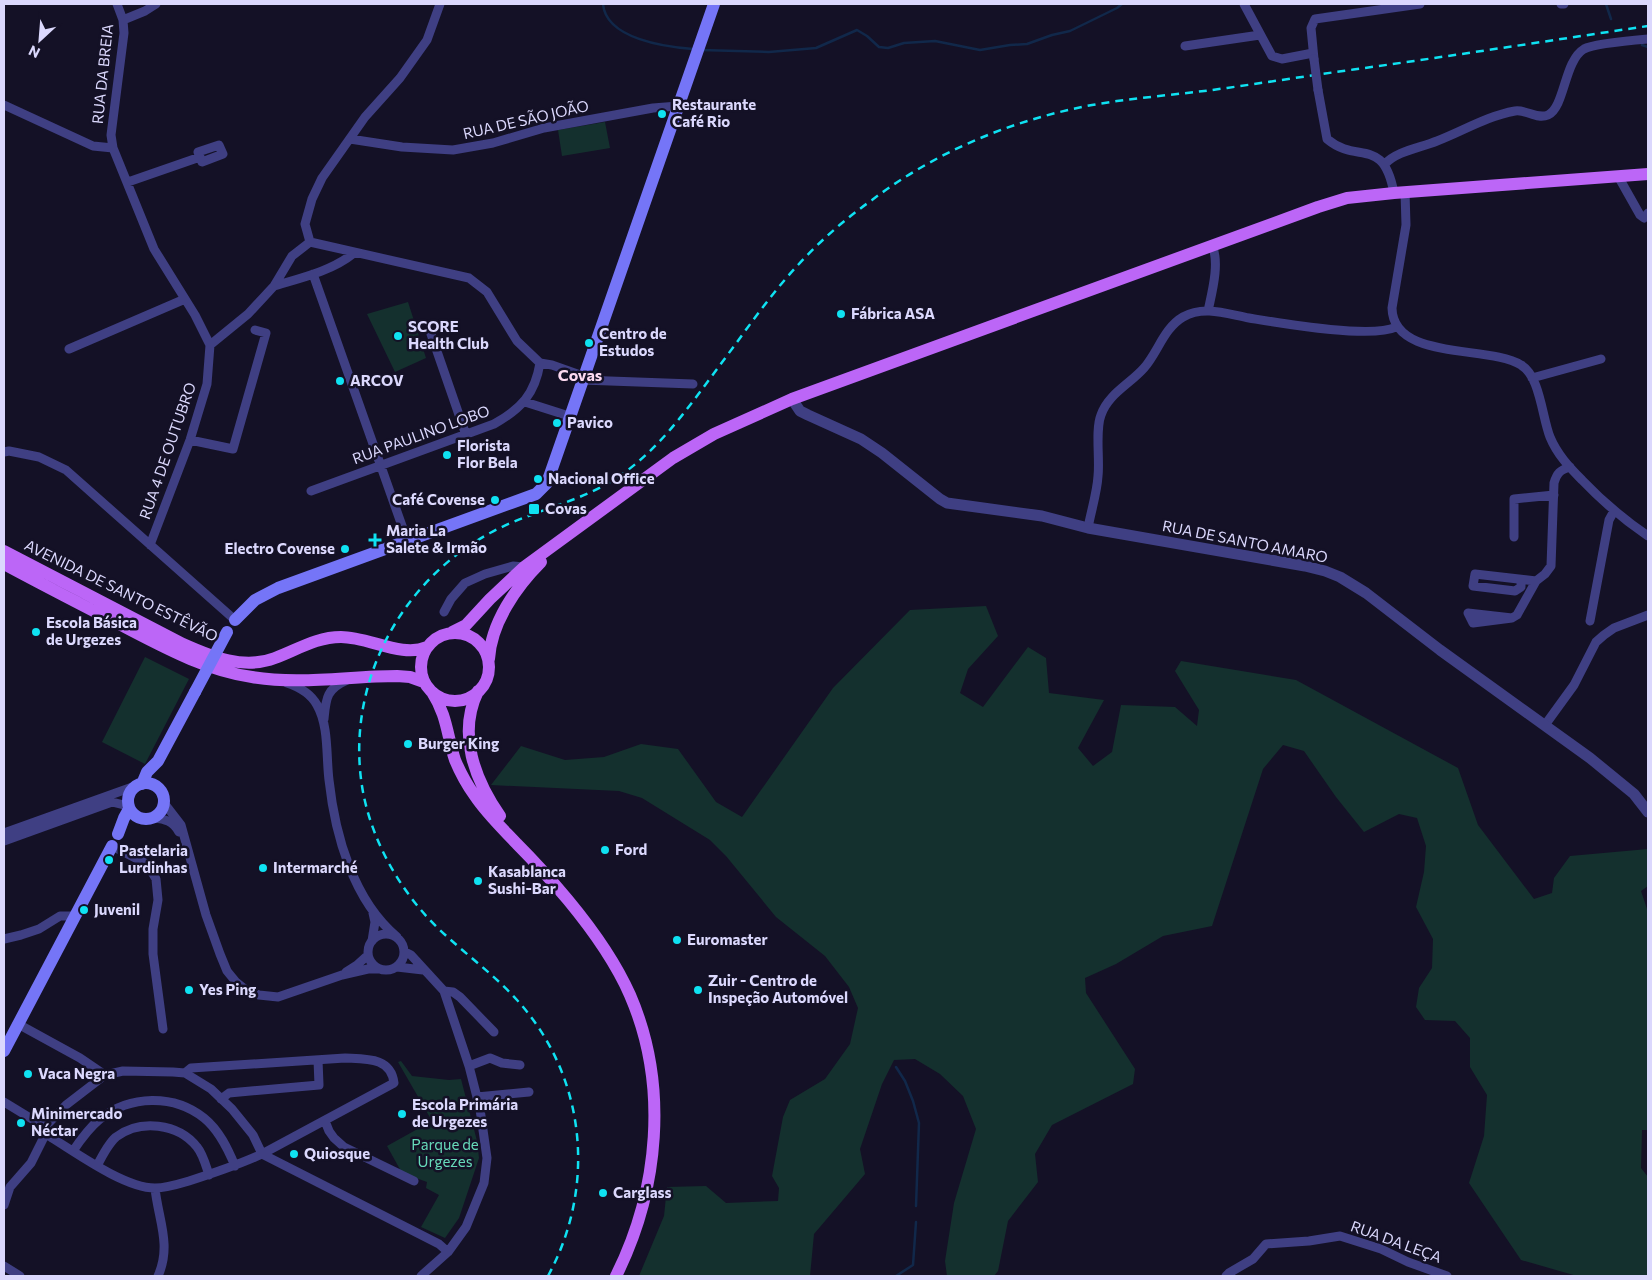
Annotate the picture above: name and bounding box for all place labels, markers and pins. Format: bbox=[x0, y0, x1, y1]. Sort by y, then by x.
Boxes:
place label: Restaurante Café Rio bbox=[672, 95, 756, 130]
marker: Restaurante Café Rio bbox=[656, 108, 668, 120]
place label: Fábrica ASA bbox=[851, 304, 935, 322]
marker: Fábrica ASA bbox=[835, 308, 847, 320]
place label: SCORE Health Club bbox=[408, 317, 489, 352]
place label: Centro de Estudos bbox=[599, 324, 667, 359]
marker: SCORE Health Club bbox=[392, 330, 404, 342]
marker: Centro de Estudos bbox=[583, 337, 595, 349]
place label: ARCOV bbox=[350, 371, 404, 389]
marker: ARCOV bbox=[334, 375, 346, 387]
place label: Pavico bbox=[567, 413, 613, 431]
marker: Pavico bbox=[551, 417, 563, 429]
place label: Florista Flor Bela bbox=[457, 436, 518, 471]
marker: Florista Flor Bela bbox=[441, 449, 453, 461]
place label: Nacional Office bbox=[548, 469, 655, 487]
marker: Nacional Office bbox=[532, 473, 544, 485]
place label: Café Covense bbox=[392, 490, 485, 508]
marker: Café Covense bbox=[489, 494, 501, 506]
place label: Covas bbox=[545, 499, 587, 517]
marker: Covas bbox=[527, 502, 541, 516]
place label: Maria La Salete & Irmão bbox=[386, 521, 487, 556]
marker: Maria La Salete & Irmão bbox=[368, 533, 382, 547]
place label: Electro Covense bbox=[224, 539, 335, 557]
marker: Electro Covense bbox=[339, 543, 351, 555]
place label: Escola Básica de Urgezes bbox=[46, 613, 137, 648]
marker: Escola Básica de Urgezes bbox=[30, 626, 42, 638]
place label: Burger King bbox=[418, 734, 499, 752]
marker: Burger King bbox=[402, 738, 414, 750]
place label: Ford bbox=[615, 840, 647, 858]
place label: Pastelaria Lurdinhas bbox=[119, 841, 188, 876]
marker: Ford bbox=[599, 844, 611, 856]
marker: Pastelaria Lurdinhas bbox=[103, 854, 115, 866]
place label: Intermarché bbox=[273, 858, 358, 876]
marker: Intermarché bbox=[257, 862, 269, 874]
place label: Kasablanca Sushi-Bar bbox=[488, 862, 566, 897]
marker: Kasablanca Sushi-Bar bbox=[472, 875, 484, 887]
place label: Juvenil bbox=[94, 900, 140, 918]
marker: Juvenil bbox=[78, 904, 90, 916]
place label: Euromaster bbox=[687, 930, 768, 948]
marker: Euromaster bbox=[671, 934, 683, 946]
place label: Zuir - Centro de Inspeção Automóvel bbox=[708, 971, 848, 1006]
place label: Yes Ping bbox=[199, 980, 256, 998]
marker: Yes Ping bbox=[183, 984, 195, 996]
marker: Zuir - Centro de Inspeção Automóvel bbox=[692, 984, 704, 996]
place label: Vaca Negra bbox=[38, 1064, 115, 1082]
marker: Vaca Negra bbox=[22, 1068, 34, 1080]
place label: Escola Primária de Urgezes bbox=[412, 1095, 518, 1130]
place label: Minimercado Néctar bbox=[31, 1104, 122, 1139]
marker: Escola Primária de Urgezes bbox=[396, 1108, 408, 1120]
marker: Minimercado Néctar bbox=[15, 1117, 27, 1129]
place label: Quiosque bbox=[304, 1144, 370, 1162]
marker: Quiosque bbox=[288, 1148, 300, 1160]
place label: Carglass bbox=[613, 1183, 672, 1201]
marker: Carglass bbox=[597, 1187, 609, 1199]

